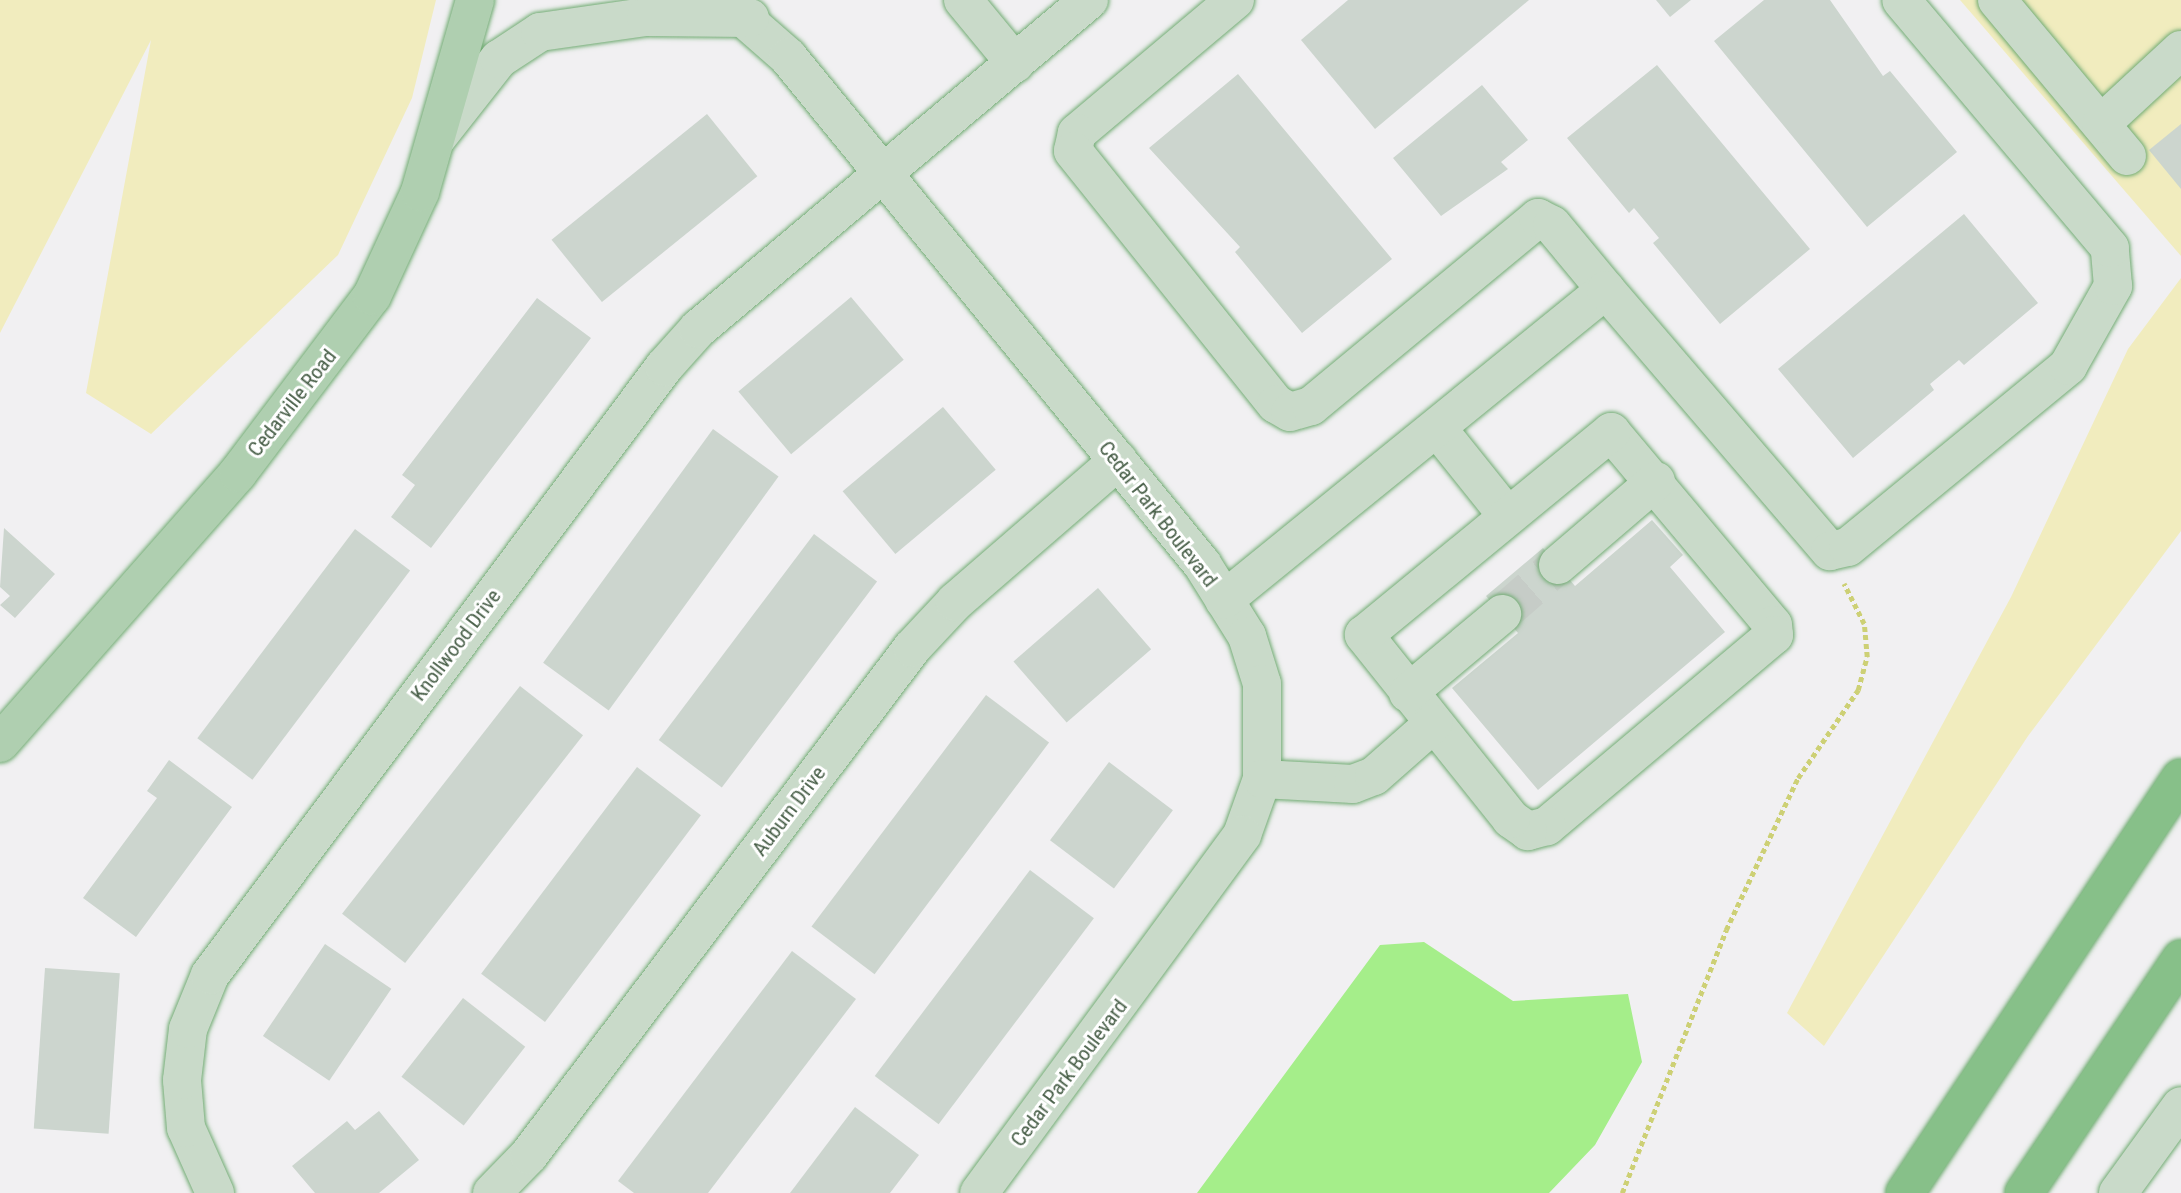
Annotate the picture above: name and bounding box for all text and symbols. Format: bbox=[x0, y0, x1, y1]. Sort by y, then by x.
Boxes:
street label: Cedarville Road bbox=[242, 344, 342, 462]
street label: Cedar Park Boulevard bbox=[1093, 436, 1223, 592]
street label: Knollwood Drive bbox=[406, 584, 506, 706]
street label: Auburn Drive bbox=[747, 761, 831, 861]
street label: Cedar Park Boulevard bbox=[1005, 994, 1133, 1152]

